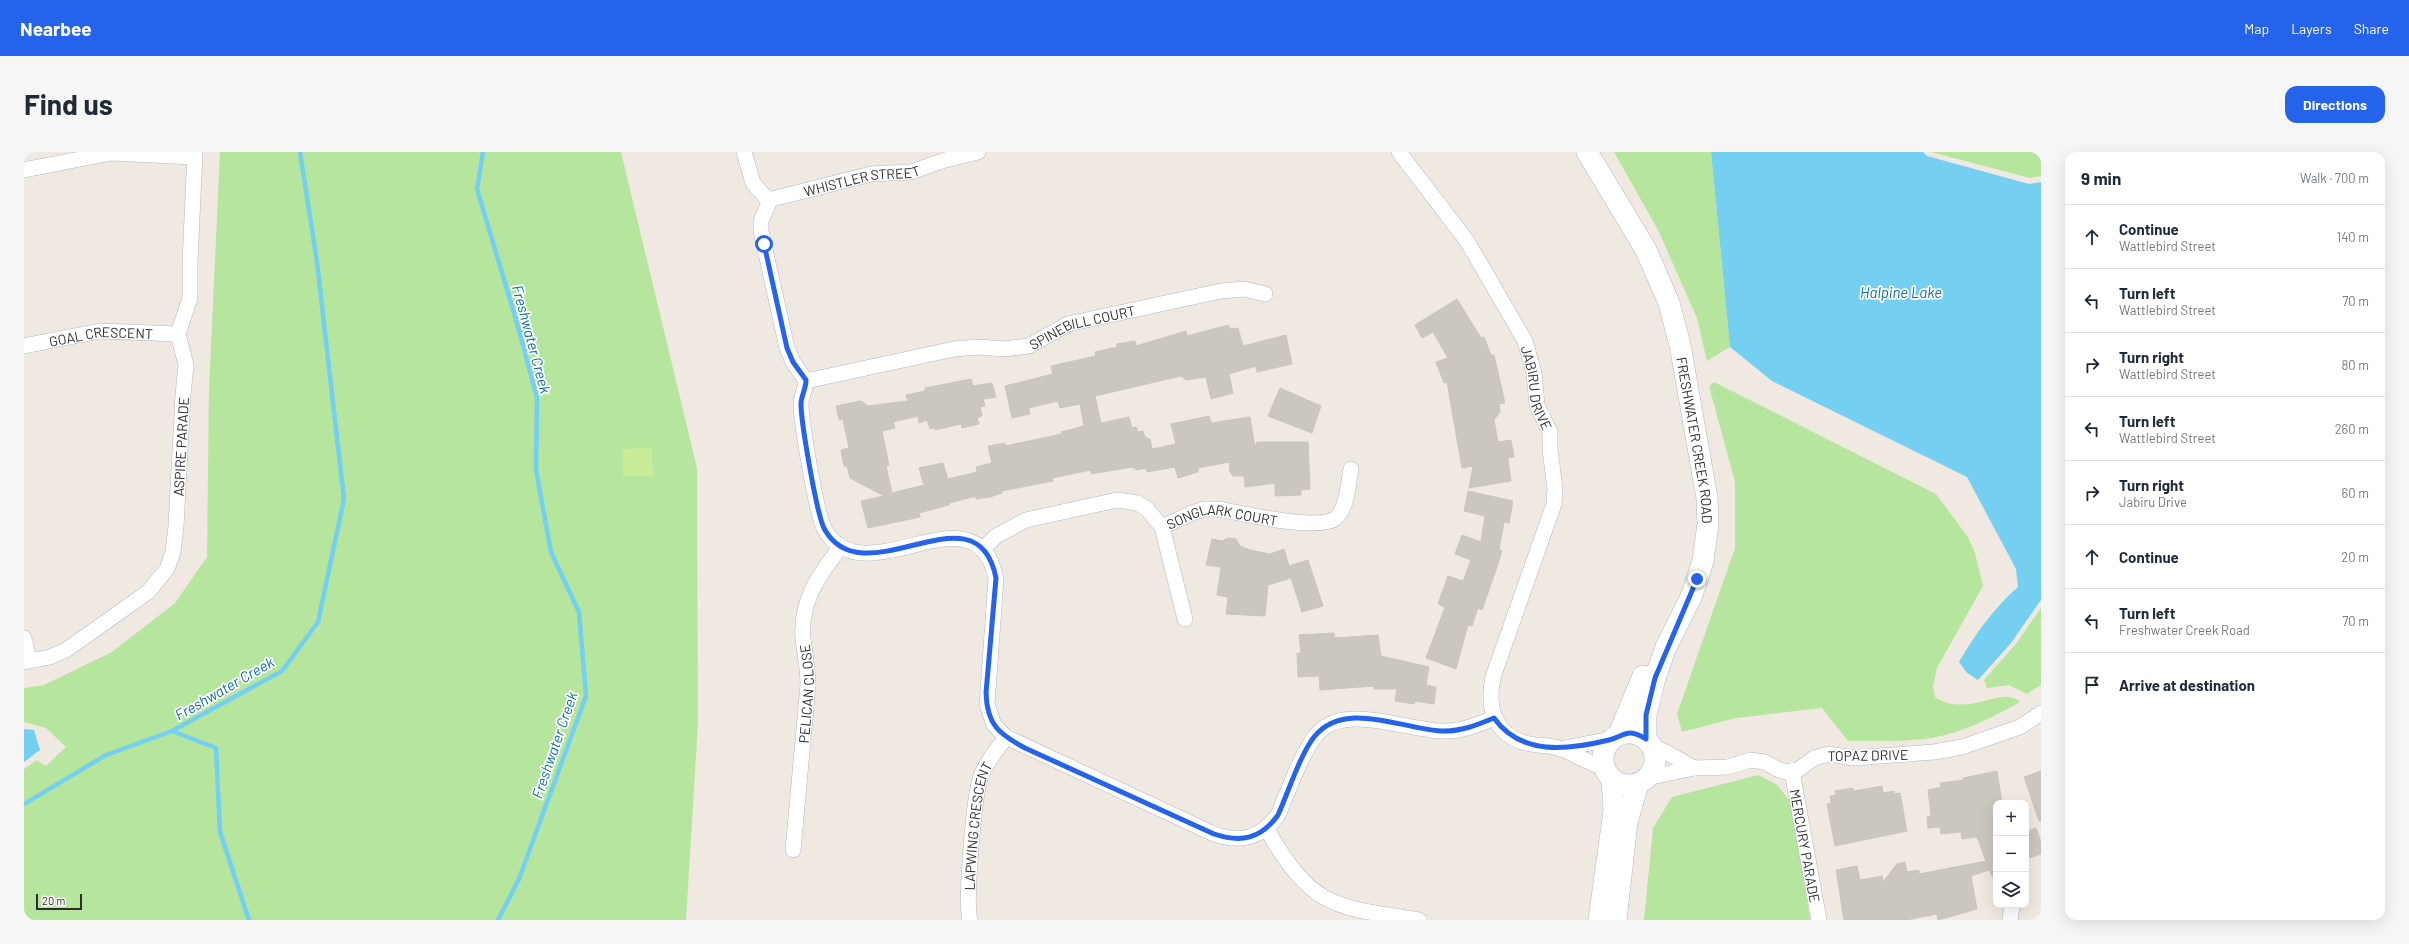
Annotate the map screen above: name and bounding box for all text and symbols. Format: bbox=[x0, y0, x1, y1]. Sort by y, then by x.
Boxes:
text: Nearbee bbox=[20, 17, 92, 40]
text: Map bbox=[2244, 20, 2269, 37]
text: Layers bbox=[2291, 20, 2332, 37]
text: Share bbox=[2354, 20, 2389, 37]
button: Directions bbox=[2285, 86, 2385, 123]
text: Find us bbox=[24, 87, 113, 121]
street label: WHISTLER STREET bbox=[802, 161, 922, 199]
text: 9 min bbox=[2081, 168, 2121, 188]
text: Walk · 700 m bbox=[2300, 170, 2369, 186]
text: Continue bbox=[2119, 220, 2179, 238]
icon: ahead bbox=[2081, 226, 2103, 248]
text: 140 m bbox=[2337, 229, 2369, 245]
route start bbox=[755, 235, 773, 253]
text: Wattlebird Street bbox=[2119, 238, 2216, 254]
water label: Freshwater Creek bbox=[509, 283, 555, 396]
water label: Halpine Lake bbox=[1860, 283, 1942, 301]
text: Turn left bbox=[2119, 284, 2175, 302]
icon: left bbox=[2081, 290, 2103, 312]
text: 70 m bbox=[2342, 293, 2369, 309]
street label: SPINEBILL COURT bbox=[1026, 301, 1137, 353]
text: Wattlebird Street bbox=[2119, 302, 2216, 318]
street label: GOAL CRESCENT bbox=[48, 322, 153, 349]
street label: JABIRU DRIVE bbox=[1518, 344, 1556, 432]
text: Turn right bbox=[2119, 348, 2184, 366]
icon: right bbox=[2081, 354, 2103, 376]
street label: FRESHWATER CREEK ROAD bbox=[1674, 355, 1716, 524]
text: 80 m bbox=[2342, 357, 2369, 373]
text: Wattlebird Street bbox=[2119, 366, 2216, 382]
street label: ASPIRE PARADE bbox=[169, 397, 191, 497]
text: Turn left bbox=[2119, 412, 2175, 430]
icon: left bbox=[2081, 418, 2103, 440]
text: 260 m bbox=[2335, 421, 2369, 437]
text: Wattlebird Street bbox=[2119, 430, 2216, 446]
text: Turn right bbox=[2119, 476, 2184, 494]
icon: right bbox=[2081, 482, 2103, 504]
text: 60 m bbox=[2342, 485, 2369, 501]
text: Jabiru Drive bbox=[2119, 494, 2187, 510]
street label: SONGLARK COURT bbox=[1163, 500, 1279, 532]
icon: ahead bbox=[2081, 546, 2103, 568]
text: Continue bbox=[2119, 548, 2179, 566]
text: 20 m bbox=[2341, 549, 2369, 565]
route end bbox=[1688, 570, 1706, 588]
text: Turn left bbox=[2119, 604, 2175, 622]
icon: left bbox=[2081, 610, 2103, 632]
text: 70 m bbox=[2342, 613, 2369, 629]
text: Freshwater Creek Road bbox=[2119, 622, 2250, 638]
street label: PELICAN CLOSE bbox=[794, 643, 817, 744]
water label: Freshwater Creek bbox=[171, 652, 277, 724]
icon: arrive bbox=[2081, 674, 2103, 696]
text: Arrive at destination bbox=[2119, 676, 2255, 694]
water label: Freshwater Creek bbox=[527, 689, 581, 801]
street label: TOPAZ DRIVE bbox=[1828, 746, 1908, 764]
street label: LAPWING CRESCENT bbox=[960, 758, 995, 891]
street label: MERCURY PARADE bbox=[1787, 788, 1824, 904]
map controls bbox=[1993, 800, 2029, 908]
button: + bbox=[1993, 800, 2029, 836]
button: − bbox=[1993, 836, 2029, 872]
button: layers bbox=[1993, 872, 2029, 908]
scale bar bbox=[36, 892, 82, 911]
text: 20 m bbox=[42, 894, 65, 907]

